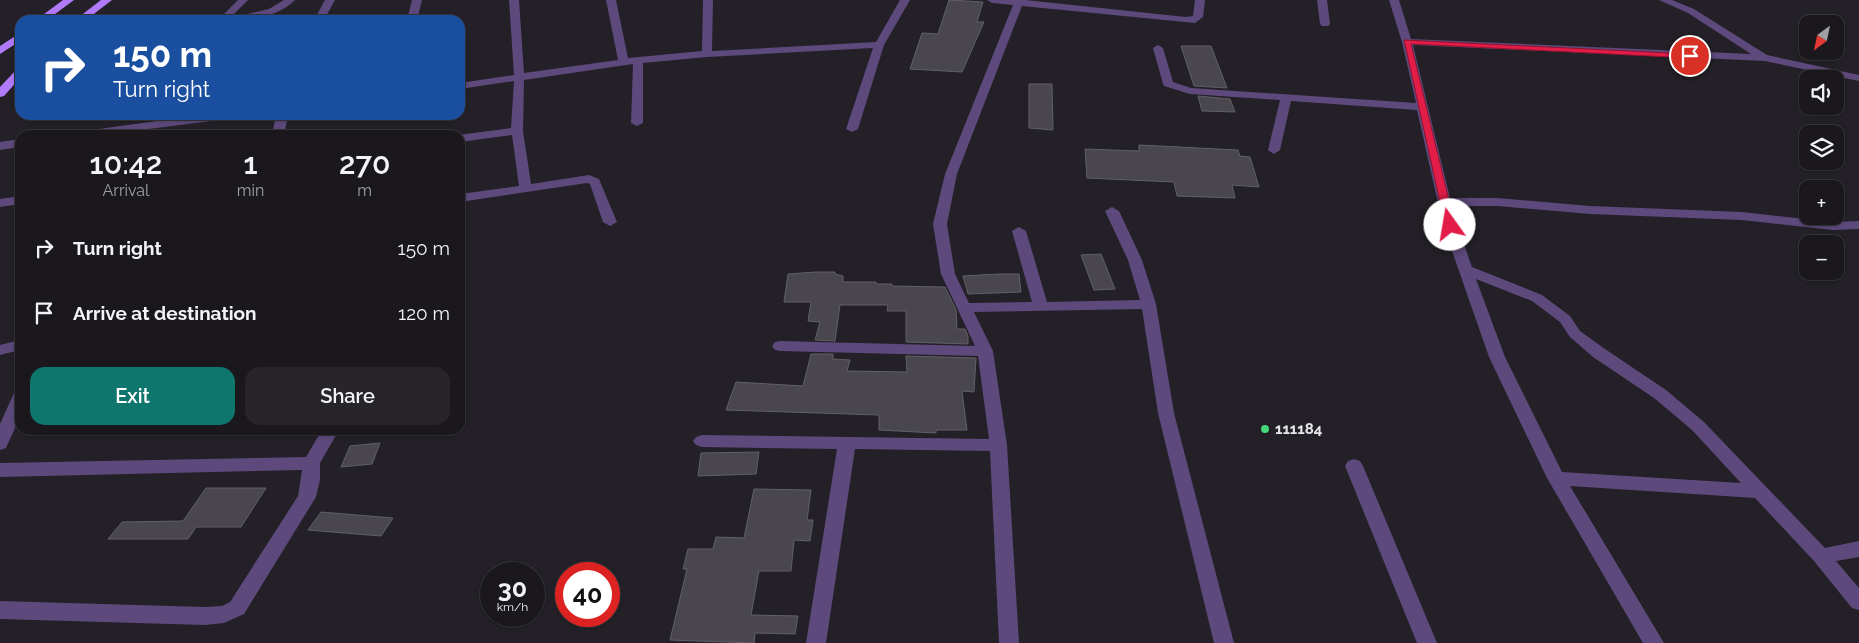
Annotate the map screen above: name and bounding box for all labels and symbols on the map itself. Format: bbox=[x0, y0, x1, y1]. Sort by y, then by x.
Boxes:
north arrow bbox=[1799, 15, 1844, 60]
pin bbox=[1669, 35, 1711, 77]
position arrow bbox=[1423, 198, 1475, 250]
place label: 111184 bbox=[1275, 420, 1323, 438]
marker: 111184 bbox=[1259, 423, 1271, 435]
speed limit sign: 40 bbox=[555, 562, 620, 627]

